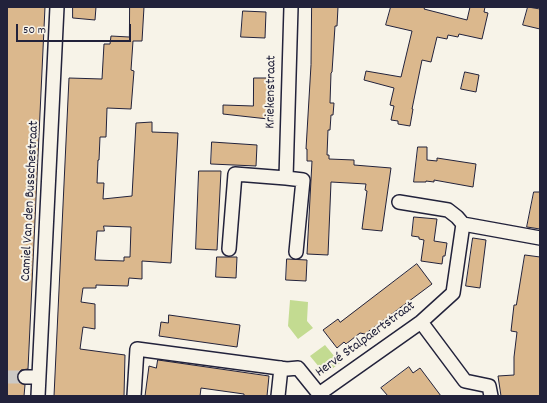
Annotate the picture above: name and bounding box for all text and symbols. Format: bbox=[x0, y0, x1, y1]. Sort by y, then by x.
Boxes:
scale bar bbox=[18, 16, 133, 42]
text: 50 m bbox=[23, 22, 46, 39]
street label: Kriekenstraat bbox=[263, 55, 281, 129]
street label: Camiel Van den Busschestraat bbox=[18, 120, 44, 282]
street label: Hervé Stalpaertstraat bbox=[313, 298, 419, 382]

